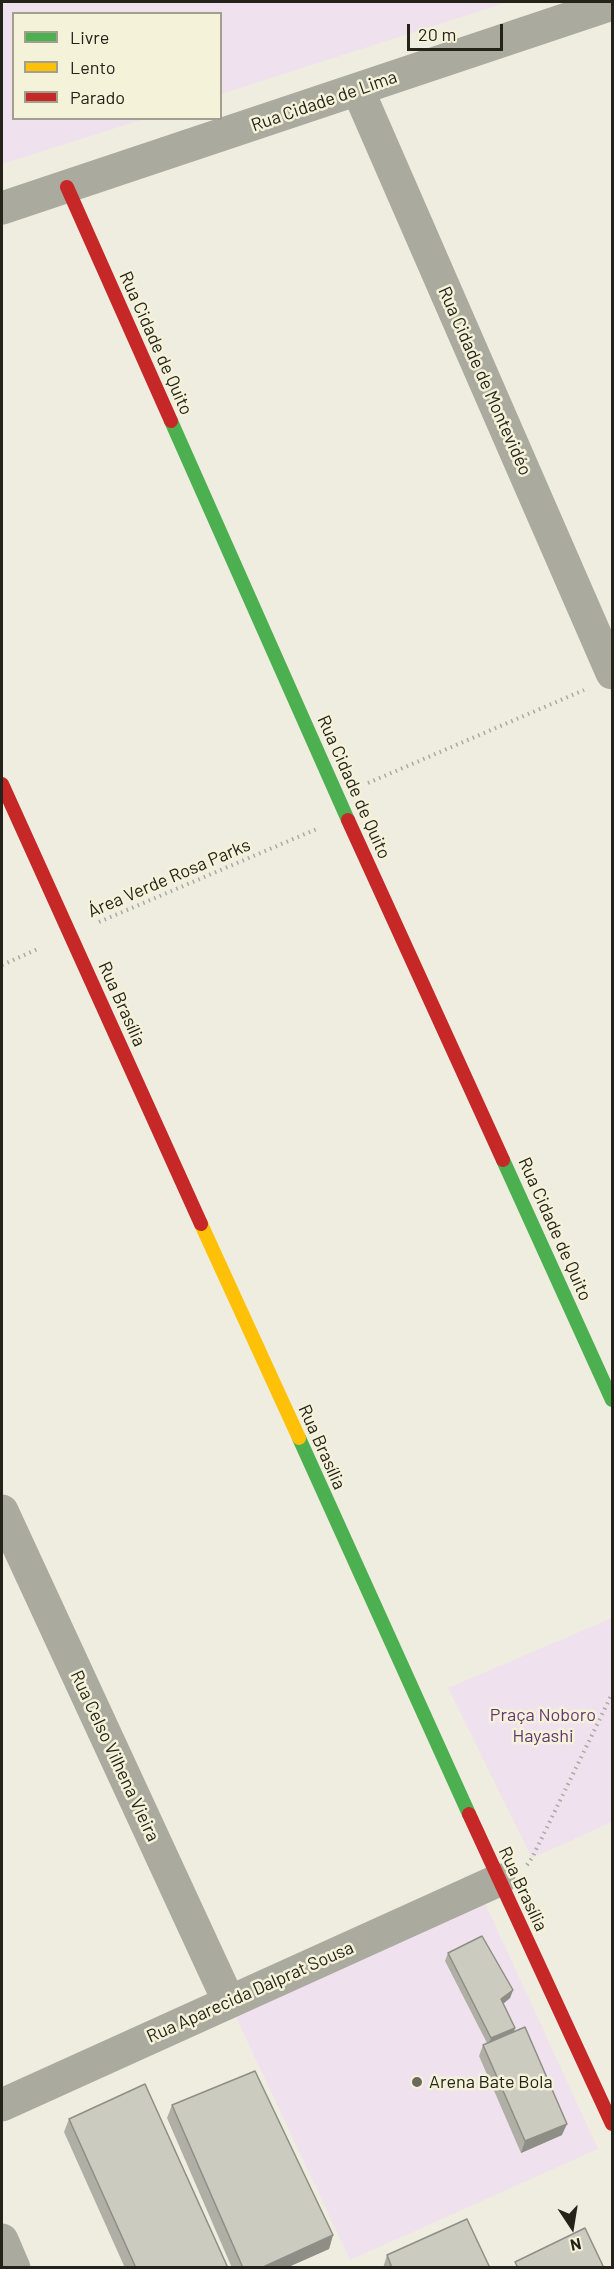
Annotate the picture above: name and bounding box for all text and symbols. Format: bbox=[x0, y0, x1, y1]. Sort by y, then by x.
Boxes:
legend bbox=[12, 12, 222, 120]
scale bar bbox=[410, 12, 506, 50]
text: 20 m bbox=[418, 23, 456, 45]
text: Livre bbox=[70, 26, 109, 48]
text: Lento bbox=[70, 56, 116, 78]
street label: Rua Cidade de Lima bbox=[248, 66, 400, 136]
text: Parado bbox=[70, 86, 125, 108]
street label: Rua Cidade de Quito bbox=[115, 268, 197, 418]
street label: Rua Cidade de Montevidéo bbox=[434, 283, 536, 479]
street label: Rua Cidade de Quito bbox=[313, 712, 395, 862]
street label: Área Verde Rosa Parks bbox=[84, 834, 254, 922]
street label: Rua Brasília bbox=[94, 958, 150, 1050]
street label: Rua Cidade de Quito bbox=[514, 1154, 596, 1304]
street label: Rua Brasília bbox=[294, 1401, 350, 1493]
street label: Rua Celso Vilhena Vieira bbox=[66, 1667, 164, 1845]
park label: Praça Noboro Hayashi bbox=[490, 1704, 596, 1746]
street label: Rua Brasília bbox=[494, 1843, 552, 1935]
street label: Rua Aparecida Dalprat Sousa bbox=[143, 1937, 357, 2047]
place label: Arena Bate Bola bbox=[429, 2071, 553, 2093]
marker: Arena Bate Bola bbox=[410, 2075, 424, 2089]
north arrow bbox=[542, 2197, 602, 2257]
text: N bbox=[569, 2235, 583, 2255]

